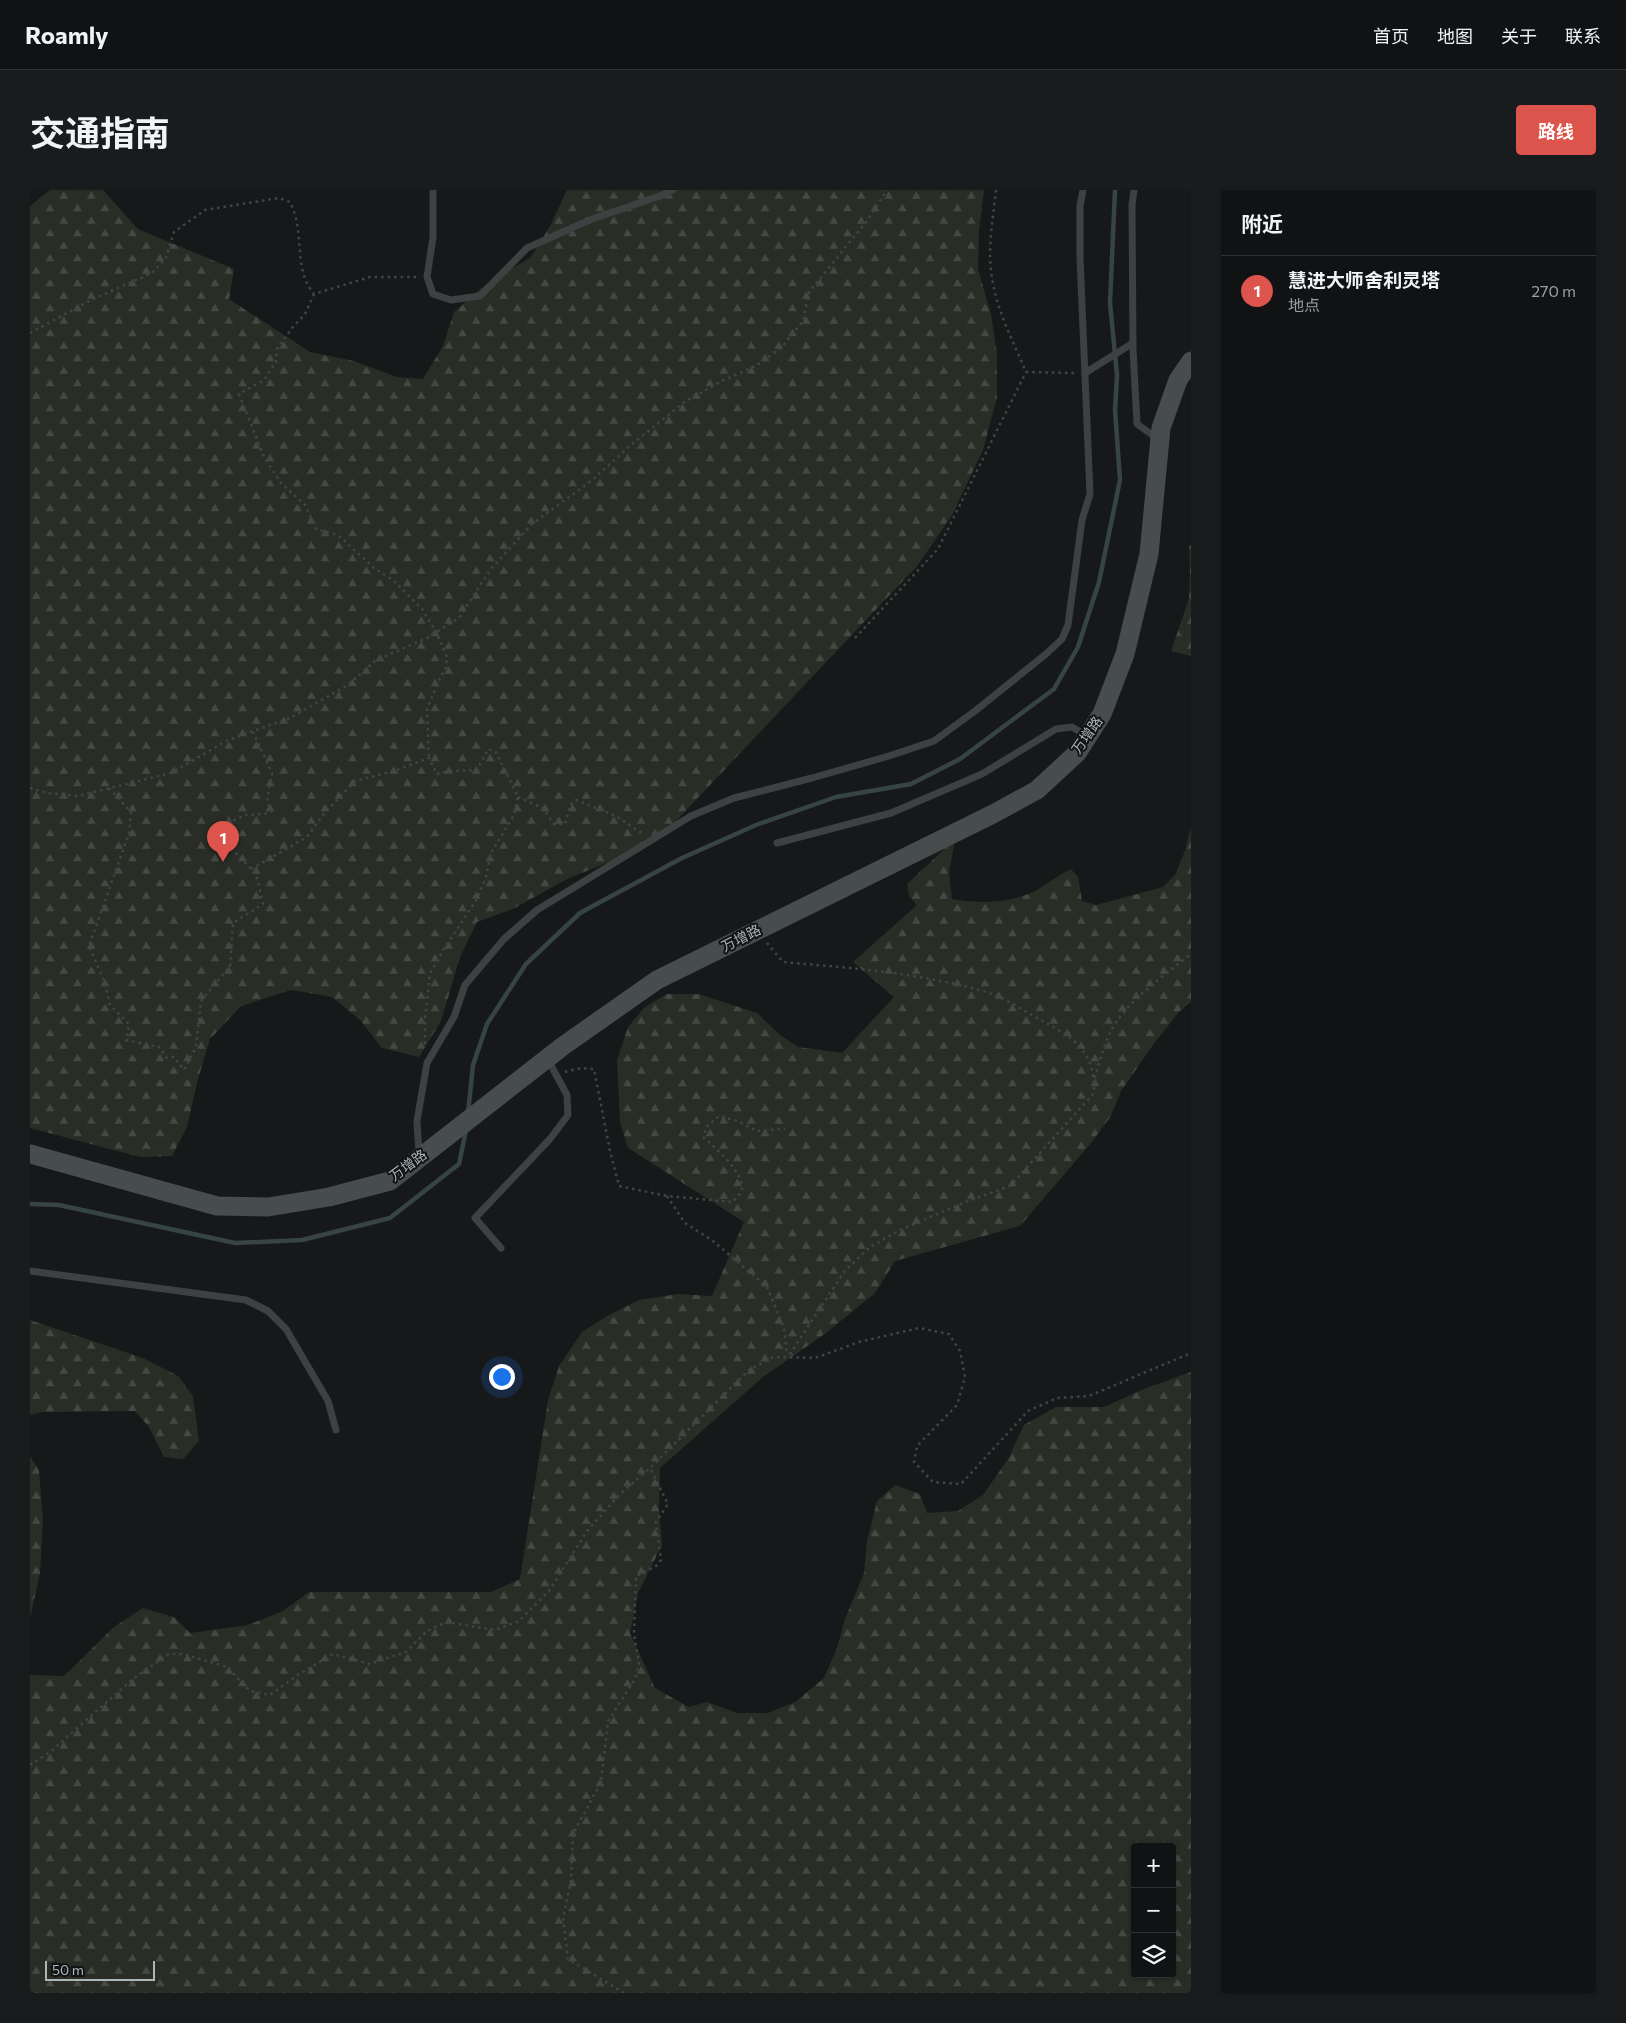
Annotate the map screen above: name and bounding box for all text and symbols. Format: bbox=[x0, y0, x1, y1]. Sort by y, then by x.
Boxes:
text: Roamly bbox=[25, 20, 108, 49]
text: 首页 bbox=[1373, 25, 1409, 47]
text: 地图 bbox=[1437, 25, 1473, 47]
text: 关于 bbox=[1501, 25, 1537, 47]
text: 联系 bbox=[1565, 25, 1601, 47]
button: 路线 bbox=[1516, 105, 1596, 155]
text: 交通指南 bbox=[30, 110, 170, 153]
text: 附近 bbox=[1241, 211, 1283, 236]
text: 慧进大师舍利灵塔 bbox=[1288, 268, 1440, 291]
text: 1 bbox=[1253, 281, 1261, 300]
text: 270 m bbox=[1531, 281, 1576, 300]
text: 地点 bbox=[1288, 295, 1320, 314]
street label: 万增路 bbox=[1068, 713, 1106, 757]
pin: 1 bbox=[207, 821, 239, 862]
street label: 万增路 bbox=[718, 920, 763, 955]
street label: 万增路 bbox=[386, 1145, 430, 1184]
your location bbox=[489, 1364, 515, 1390]
map controls bbox=[1131, 1843, 1176, 1978]
button: + bbox=[1131, 1843, 1176, 1888]
button: − bbox=[1131, 1888, 1176, 1933]
button: layers bbox=[1131, 1933, 1176, 1978]
scale bar bbox=[45, 1958, 155, 1981]
text: 50 m bbox=[52, 1961, 84, 1978]

